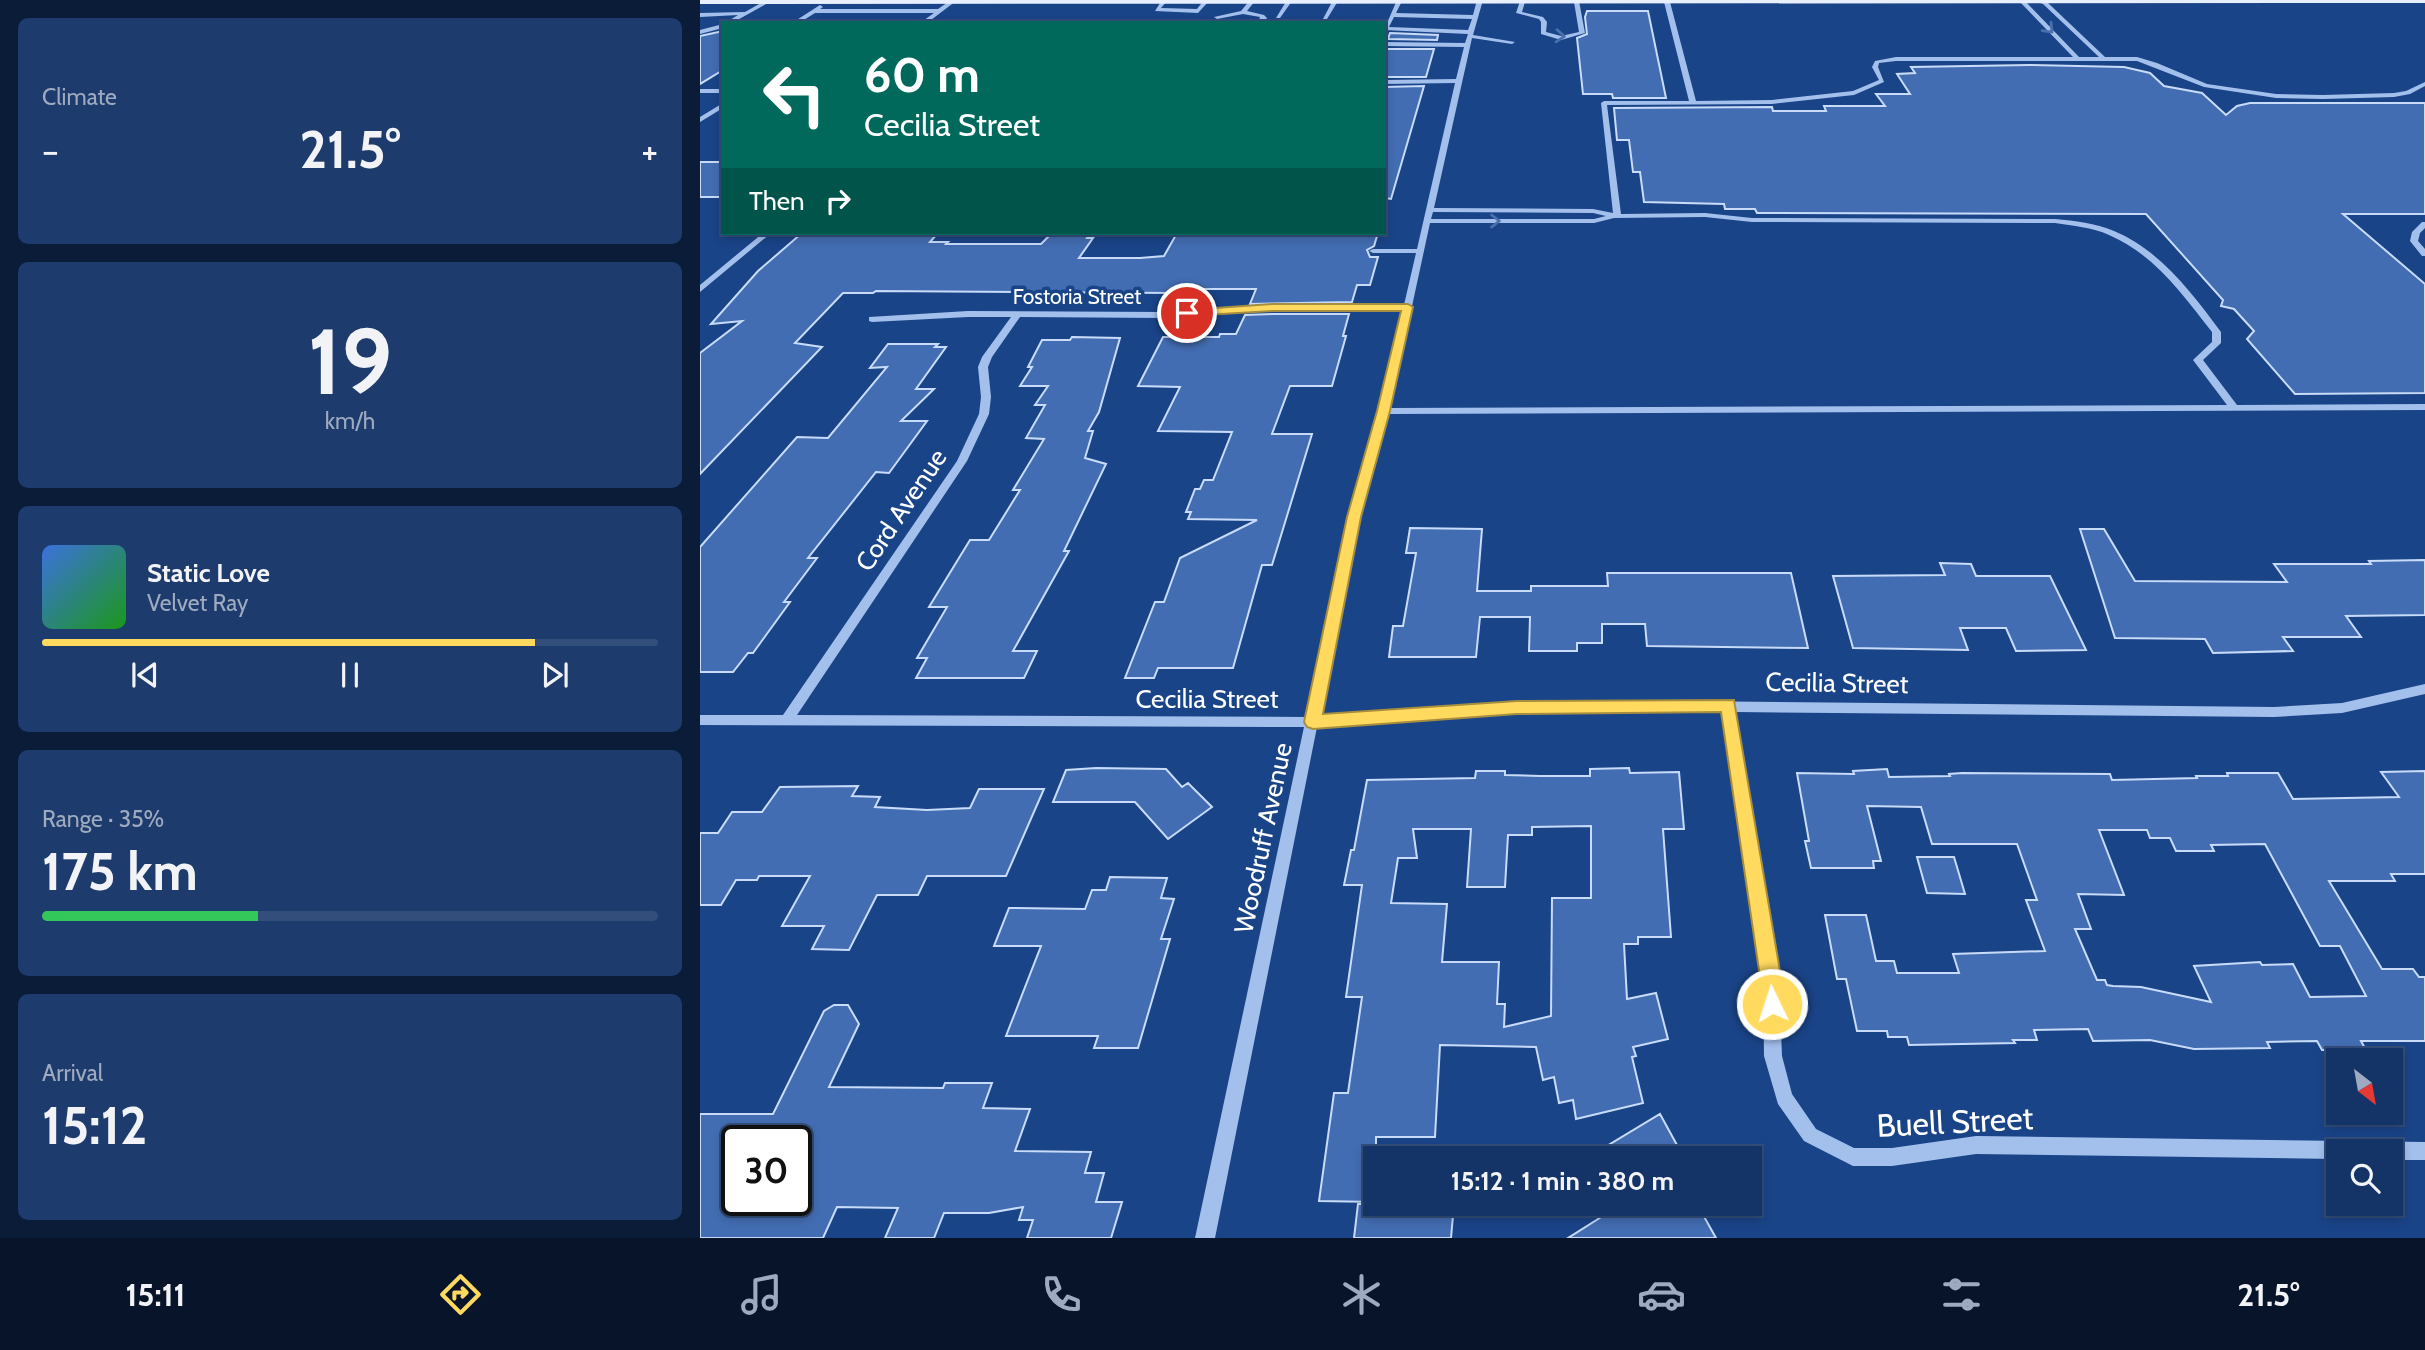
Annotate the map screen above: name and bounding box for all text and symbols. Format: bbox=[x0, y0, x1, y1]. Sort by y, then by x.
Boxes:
one-way arrow bbox=[2041, 21, 2054, 34]
one-way arrow bbox=[1555, 28, 1566, 43]
text: 60 m bbox=[864, 45, 980, 104]
icon: left bbox=[749, 49, 840, 140]
text: Climate bbox=[42, 83, 117, 111]
text: Cecilia Street bbox=[864, 105, 1040, 144]
text: 21.5° bbox=[299, 118, 401, 181]
text: − bbox=[42, 127, 59, 174]
text: + bbox=[641, 127, 658, 174]
icon: right bbox=[819, 182, 857, 220]
text: Then bbox=[749, 185, 805, 217]
one-way arrow bbox=[1490, 213, 1501, 229]
pin bbox=[1157, 283, 1217, 343]
street label: Fostoria Street bbox=[1013, 284, 1141, 309]
icon: arrive bbox=[1168, 294, 1206, 332]
text: 19 bbox=[308, 306, 392, 417]
text: km/h bbox=[325, 407, 375, 435]
street label: Cord Avenue bbox=[848, 443, 954, 577]
text: Static Love bbox=[147, 557, 270, 589]
text: Velvet Ray bbox=[147, 589, 248, 617]
icon: previous bbox=[126, 656, 164, 694]
icon: pause bbox=[331, 656, 369, 694]
icon: next bbox=[536, 656, 574, 694]
street label: Cecilia Street bbox=[1765, 666, 1909, 700]
street label: Cecilia Street bbox=[1135, 683, 1279, 715]
street label: Woodruff Avenue bbox=[1227, 740, 1299, 936]
text: Range · 35% bbox=[42, 805, 164, 833]
text: 175 km bbox=[42, 840, 198, 903]
position arrow bbox=[1735, 967, 1809, 1041]
north arrow bbox=[2326, 1048, 2403, 1125]
map controls bbox=[2326, 1048, 2403, 1216]
text: Arrival bbox=[42, 1059, 103, 1087]
text: 15:12 bbox=[42, 1094, 147, 1157]
street label: Buell Street bbox=[1876, 1098, 2034, 1145]
speed limit sign: 30 bbox=[721, 1125, 812, 1216]
button: search bbox=[2326, 1139, 2403, 1216]
text: 15:12 · 1 min · 380 m bbox=[1451, 1165, 1674, 1197]
icon: directions bbox=[436, 1270, 485, 1319]
icon: music bbox=[737, 1270, 786, 1319]
icon: phone bbox=[1037, 1270, 1086, 1319]
icon: climate bbox=[1337, 1270, 1386, 1319]
icon: car bbox=[1637, 1270, 1686, 1319]
icon: filters bbox=[1937, 1270, 1986, 1319]
text: 15:11 bbox=[126, 1275, 185, 1314]
text: 21.5° bbox=[2237, 1275, 2299, 1314]

